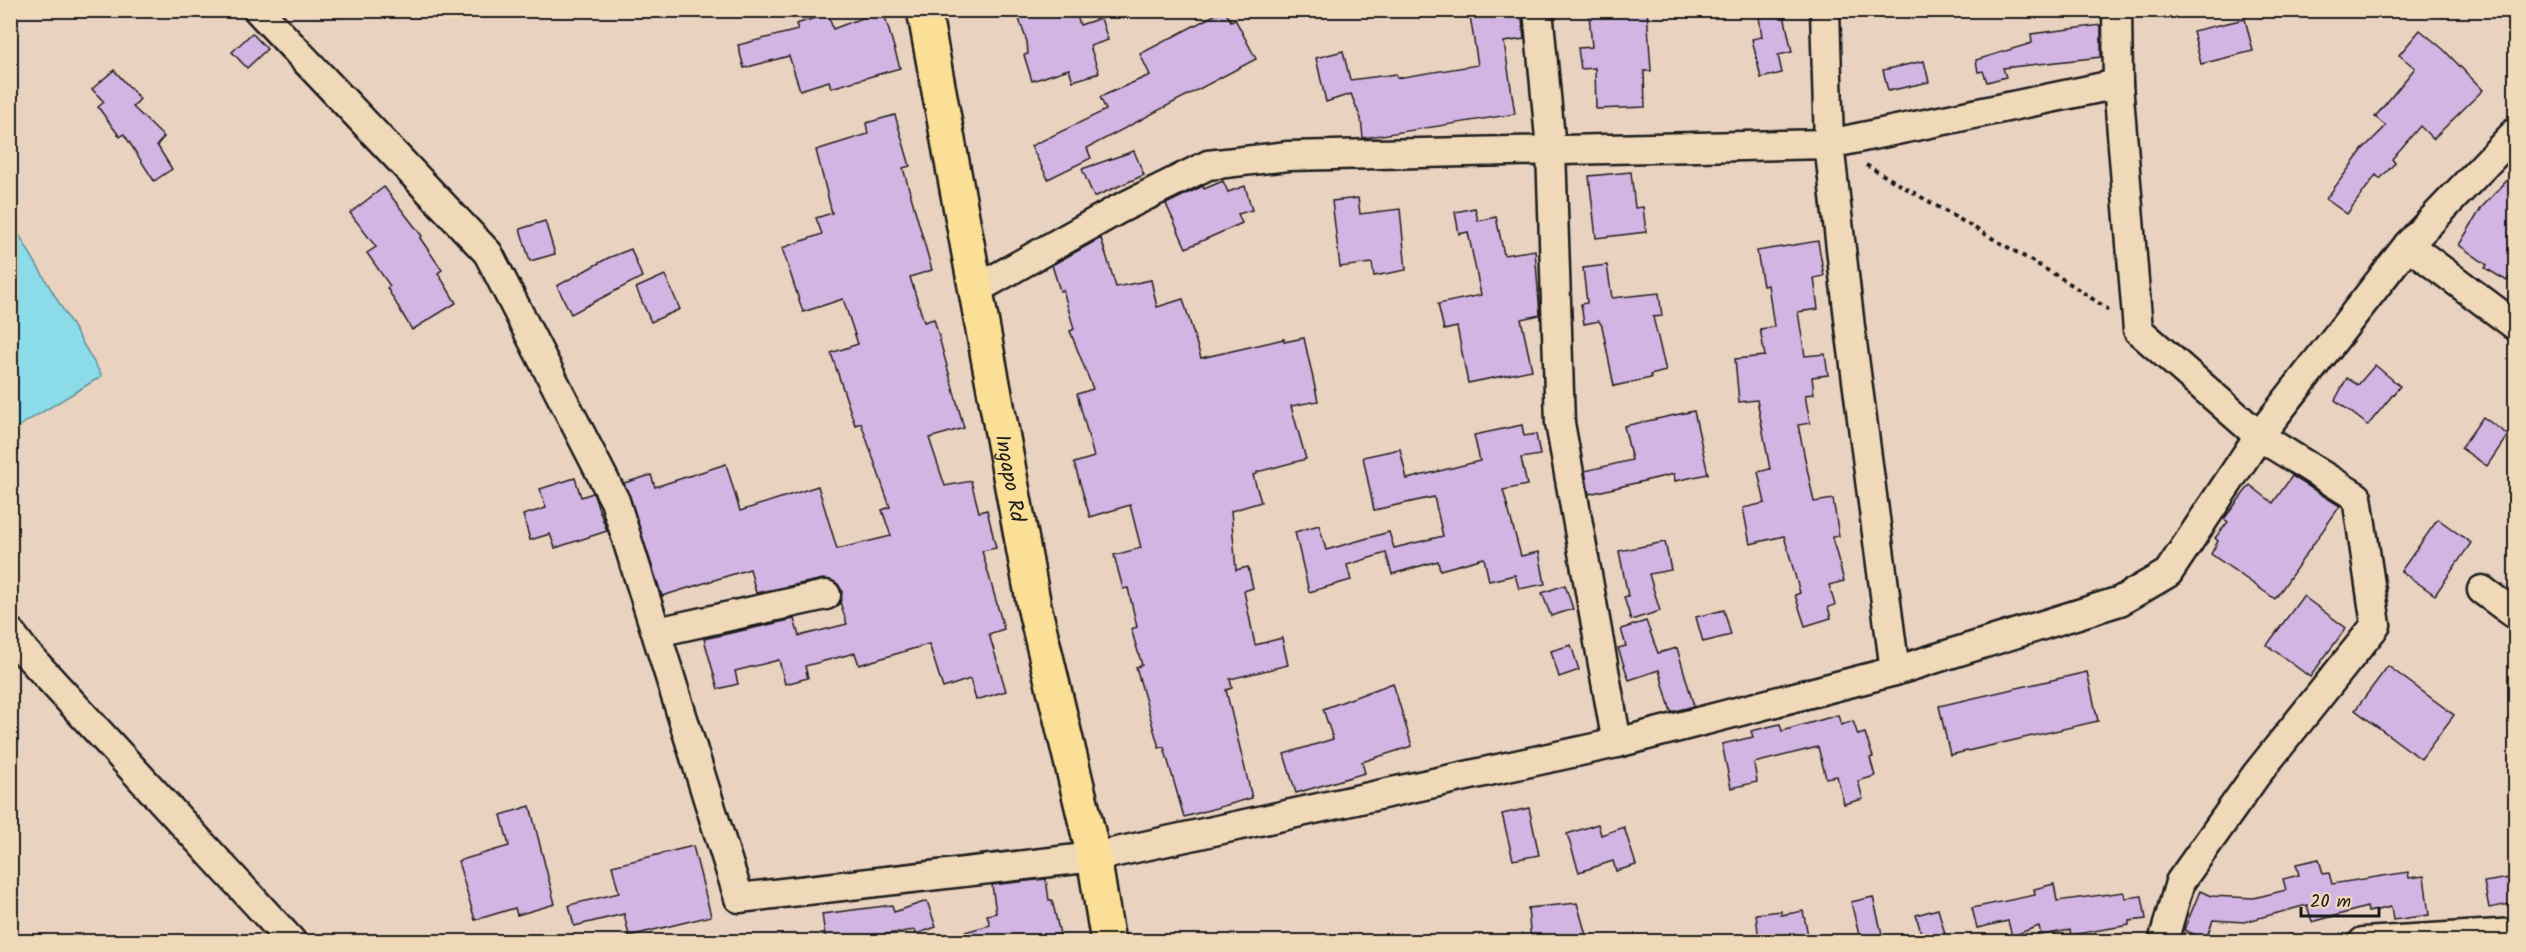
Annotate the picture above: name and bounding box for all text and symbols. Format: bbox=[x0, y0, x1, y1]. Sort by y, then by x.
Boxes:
street label: Ingapo Rd bbox=[985, 432, 1033, 525]
scale bar bbox=[2301, 880, 2379, 918]
text: 20 m bbox=[2310, 888, 2351, 917]

